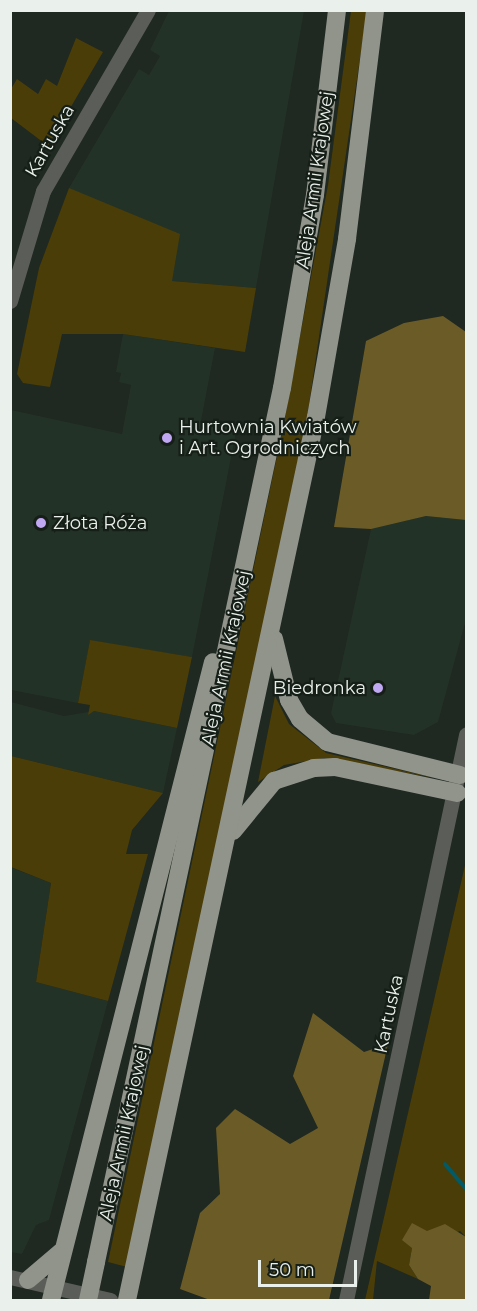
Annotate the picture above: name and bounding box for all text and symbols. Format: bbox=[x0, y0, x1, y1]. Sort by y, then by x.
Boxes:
street label: Aleja Armii Krajowej bbox=[292, 90, 338, 270]
street label: Kartuska bbox=[21, 101, 79, 181]
place label: Hurtownia Kwiatów i Art. Ogrodniczych bbox=[179, 417, 357, 460]
marker: Hurtownia Kwiatów i Art. Ogrodniczych bbox=[160, 431, 174, 445]
place label: Złota Róża bbox=[53, 512, 147, 534]
marker: Złota Róża bbox=[34, 516, 48, 530]
street label: Aleja Armii Krajowej bbox=[197, 568, 255, 748]
place label: Biedronka bbox=[273, 677, 366, 699]
marker: Biedronka bbox=[371, 681, 385, 695]
street label: Kartuska bbox=[370, 973, 408, 1055]
street label: Aleja Armii Krajowej bbox=[95, 1043, 153, 1223]
scale bar bbox=[261, 1248, 360, 1286]
text: 50 m bbox=[269, 1259, 315, 1281]

